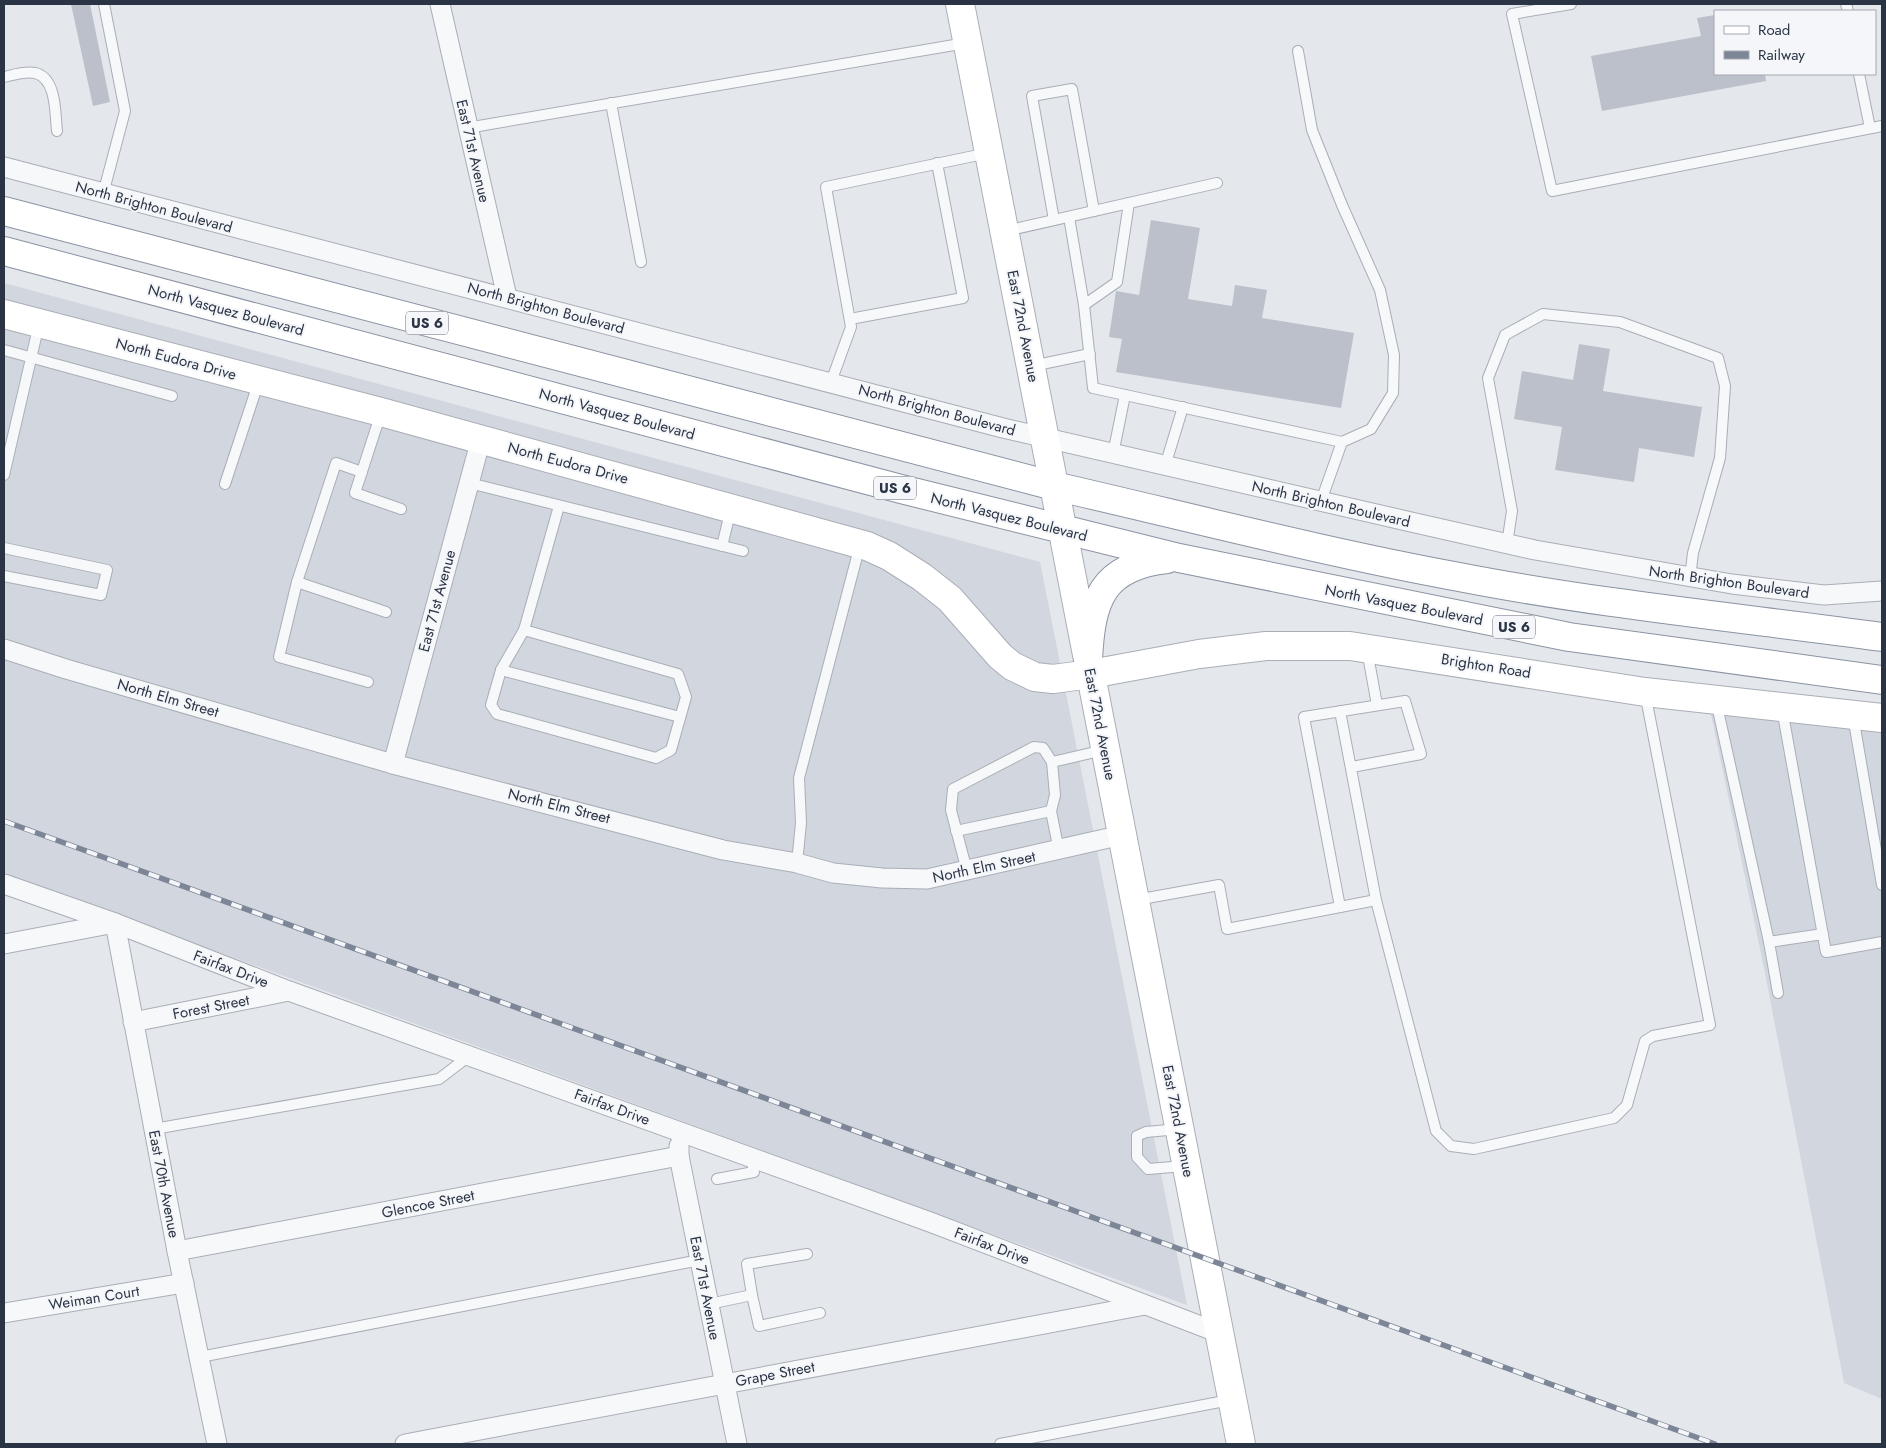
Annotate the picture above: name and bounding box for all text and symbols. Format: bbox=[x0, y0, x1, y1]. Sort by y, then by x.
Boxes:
legend bbox=[1714, 10, 1876, 75]
text: Road bbox=[1758, 19, 1790, 41]
text: Railway bbox=[1758, 44, 1805, 66]
street label: East 71st Avenue bbox=[450, 97, 496, 205]
street label: North Brighton Boulevard bbox=[73, 175, 235, 239]
street label: East 72nd Avenue bbox=[1001, 268, 1045, 384]
street label: North Brighton Boulevard bbox=[465, 276, 627, 340]
street label: North Vasquez Boulevard bbox=[145, 279, 307, 341]
road number: US 6 bbox=[406, 312, 448, 334]
street label: North Eudora Drive bbox=[113, 332, 239, 386]
street label: North Brighton Boulevard bbox=[856, 378, 1018, 442]
street label: North Vasquez Boulevard bbox=[536, 383, 698, 445]
street label: North Eudora Drive bbox=[505, 436, 631, 490]
street label: North Brighton Boulevard bbox=[1250, 475, 1412, 533]
road number: US 6 bbox=[874, 476, 916, 499]
street label: North Vasquez Boulevard bbox=[928, 487, 1090, 547]
street label: East 71st Avenue bbox=[413, 547, 461, 655]
street label: North Brighton Boulevard bbox=[1647, 560, 1811, 604]
street label: North Vasquez Boulevard bbox=[1323, 579, 1485, 631]
road number: US 6 bbox=[1493, 616, 1535, 638]
street label: Brighton Road bbox=[1440, 648, 1532, 684]
street label: East 72nd Avenue bbox=[1078, 666, 1122, 782]
street label: North Elm Street bbox=[115, 673, 222, 723]
street label: North Elm Street bbox=[506, 783, 613, 829]
street label: North Elm Street bbox=[931, 845, 1038, 889]
street label: Fairfax Drive bbox=[190, 945, 272, 994]
street label: Forest Street bbox=[171, 989, 252, 1025]
street label: East 72nd Avenue bbox=[1156, 1063, 1200, 1179]
street label: Fairfax Drive bbox=[571, 1083, 653, 1131]
street label: East 70th Avenue bbox=[143, 1128, 185, 1240]
street label: Glencoe Street bbox=[380, 1184, 477, 1224]
street label: Fairfax Drive bbox=[951, 1222, 1033, 1271]
street label: East 71st Avenue bbox=[684, 1234, 726, 1342]
street label: Weiman Court bbox=[47, 1280, 141, 1316]
street label: Grape Street bbox=[733, 1355, 817, 1392]

